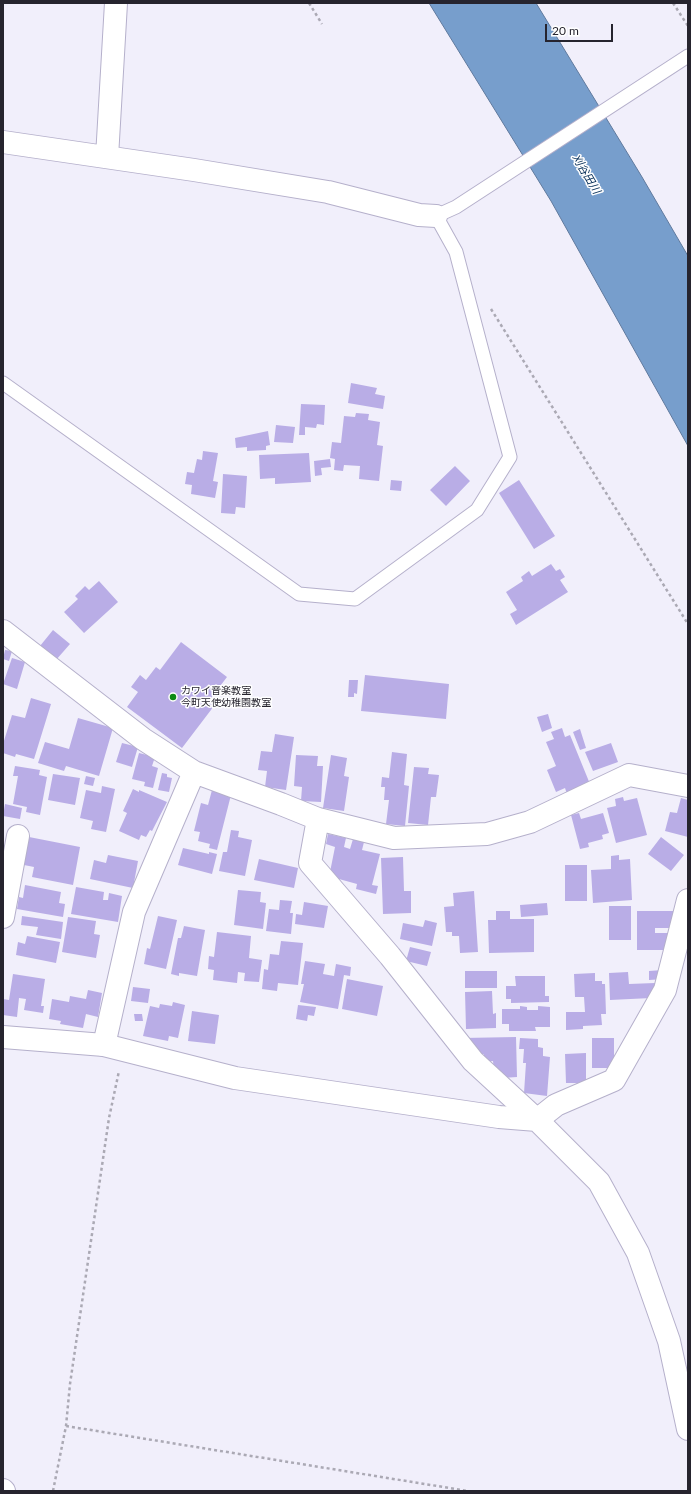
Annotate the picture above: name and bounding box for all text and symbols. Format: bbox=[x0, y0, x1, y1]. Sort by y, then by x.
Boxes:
scale bar bbox=[547, 16, 615, 42]
text: 20 m bbox=[552, 23, 579, 38]
water label: 刈谷田川 bbox=[569, 152, 603, 196]
place label: カワイ音楽教室 今町天使幼稚園教室 bbox=[181, 685, 271, 708]
marker: カワイ音楽教室 今町天使幼稚園教室 bbox=[168, 692, 178, 702]

